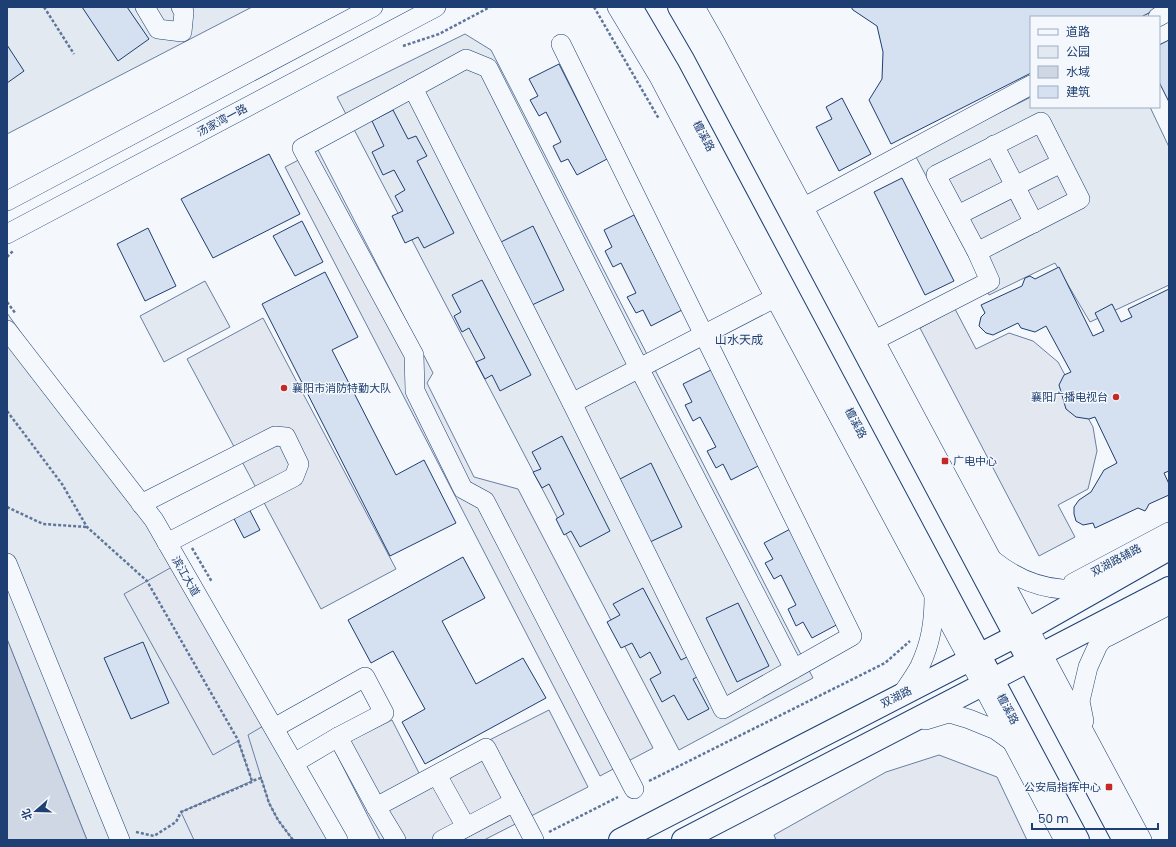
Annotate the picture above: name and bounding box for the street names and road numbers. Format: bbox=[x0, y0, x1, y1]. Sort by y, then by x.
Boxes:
street label: 汤家湾一路 bbox=[194, 100, 250, 140]
street label: 檀溪路 bbox=[689, 118, 719, 154]
street label: 檀溪路 bbox=[841, 405, 871, 441]
street label: 双湖路辅路 bbox=[1088, 540, 1144, 580]
street label: 滨江大道 bbox=[168, 553, 204, 599]
street label: 双湖路 bbox=[878, 682, 914, 712]
street label: 檀溪路 bbox=[993, 691, 1023, 727]

